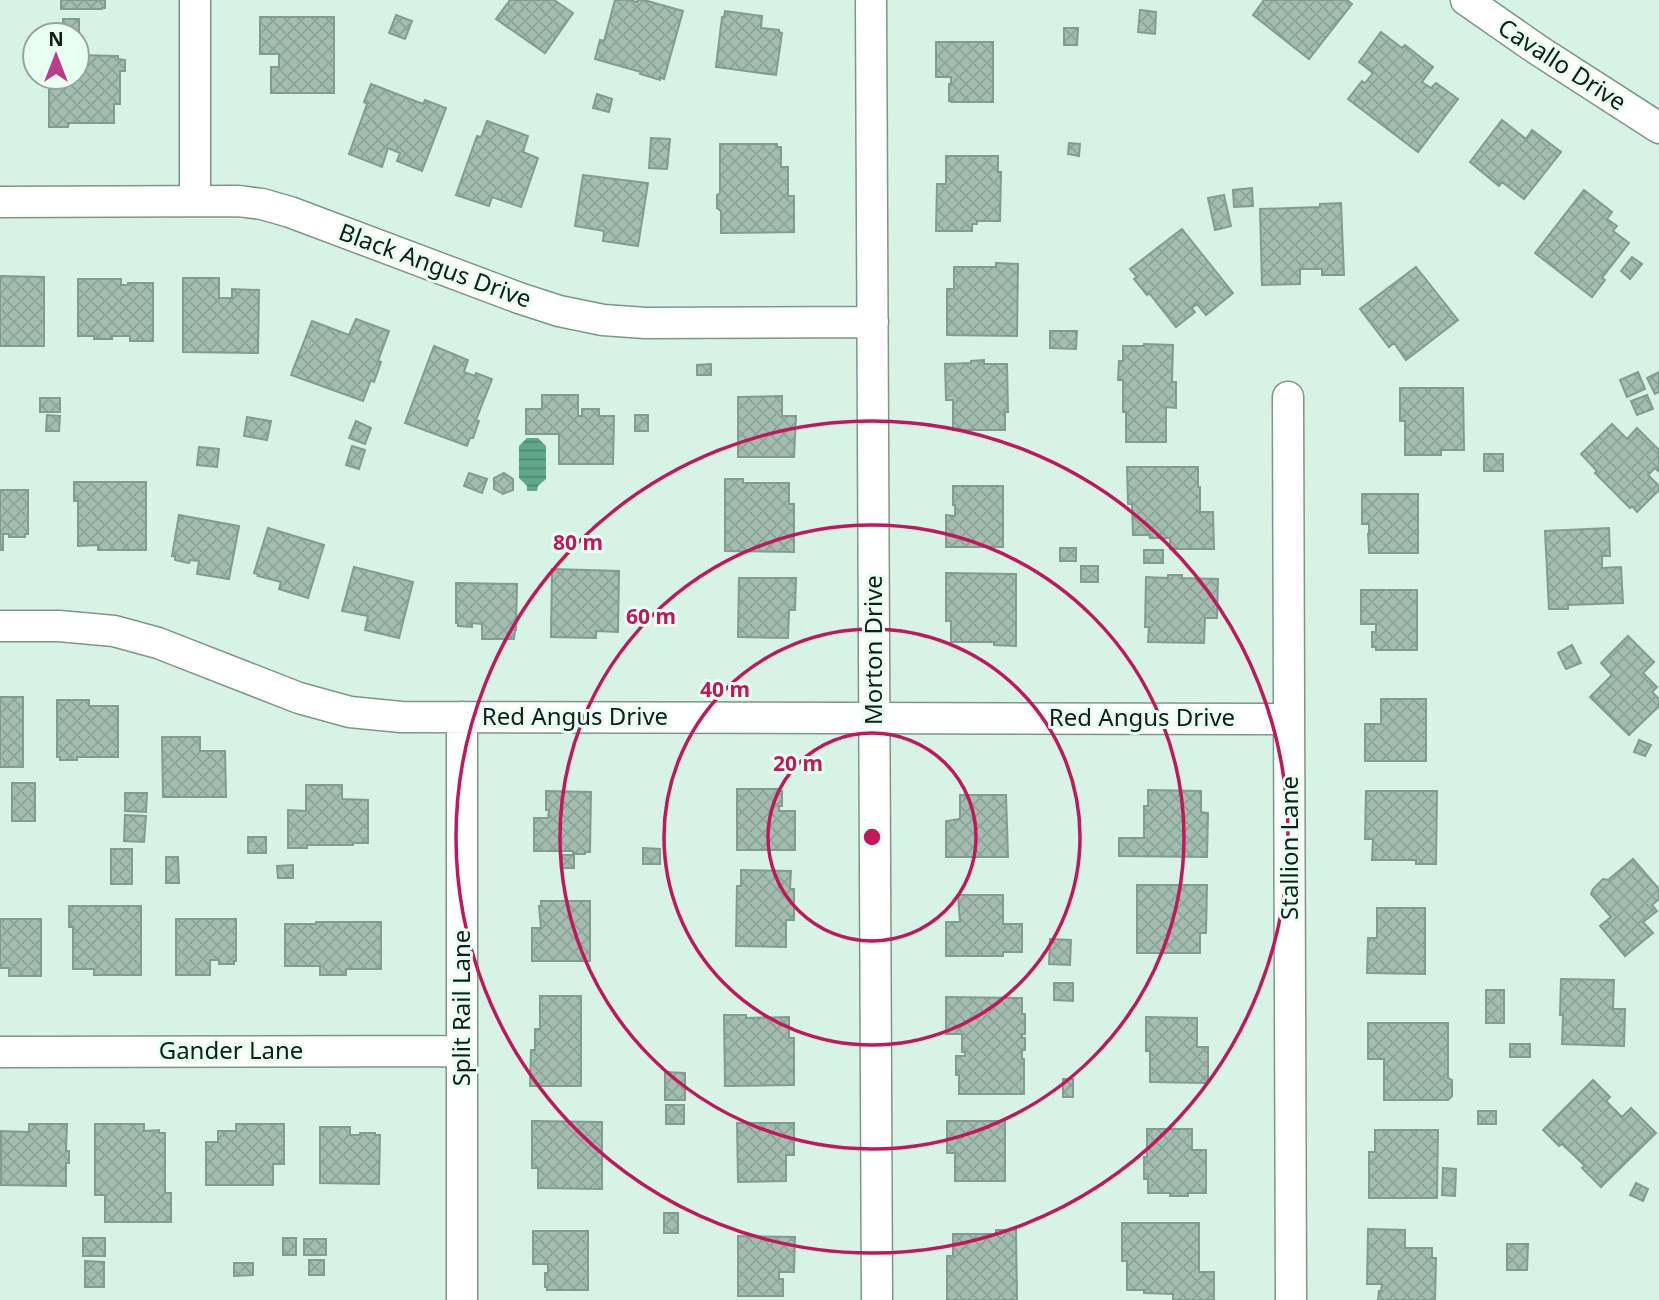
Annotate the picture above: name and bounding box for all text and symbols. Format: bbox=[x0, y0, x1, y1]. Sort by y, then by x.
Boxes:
street label: Cavallo Drive bbox=[1492, 10, 1633, 118]
north arrow bbox=[21, 21, 91, 91]
text: N bbox=[48, 26, 64, 52]
street label: Black Angus Drive bbox=[335, 214, 536, 315]
text: 80 m bbox=[553, 528, 603, 556]
street label: Morton Drive bbox=[856, 575, 889, 725]
text: 60 m bbox=[626, 602, 676, 630]
text: 40 m bbox=[700, 675, 750, 703]
street label: Red Angus Drive bbox=[482, 699, 668, 732]
street label: Red Angus Drive bbox=[1049, 700, 1235, 733]
text: 20 m bbox=[773, 749, 823, 777]
street label: Stallion Lane bbox=[1272, 776, 1305, 920]
centre of rings bbox=[860, 825, 884, 849]
street label: Split Rail Lane bbox=[444, 930, 477, 1086]
street label: Gander Lane bbox=[159, 1033, 303, 1066]

